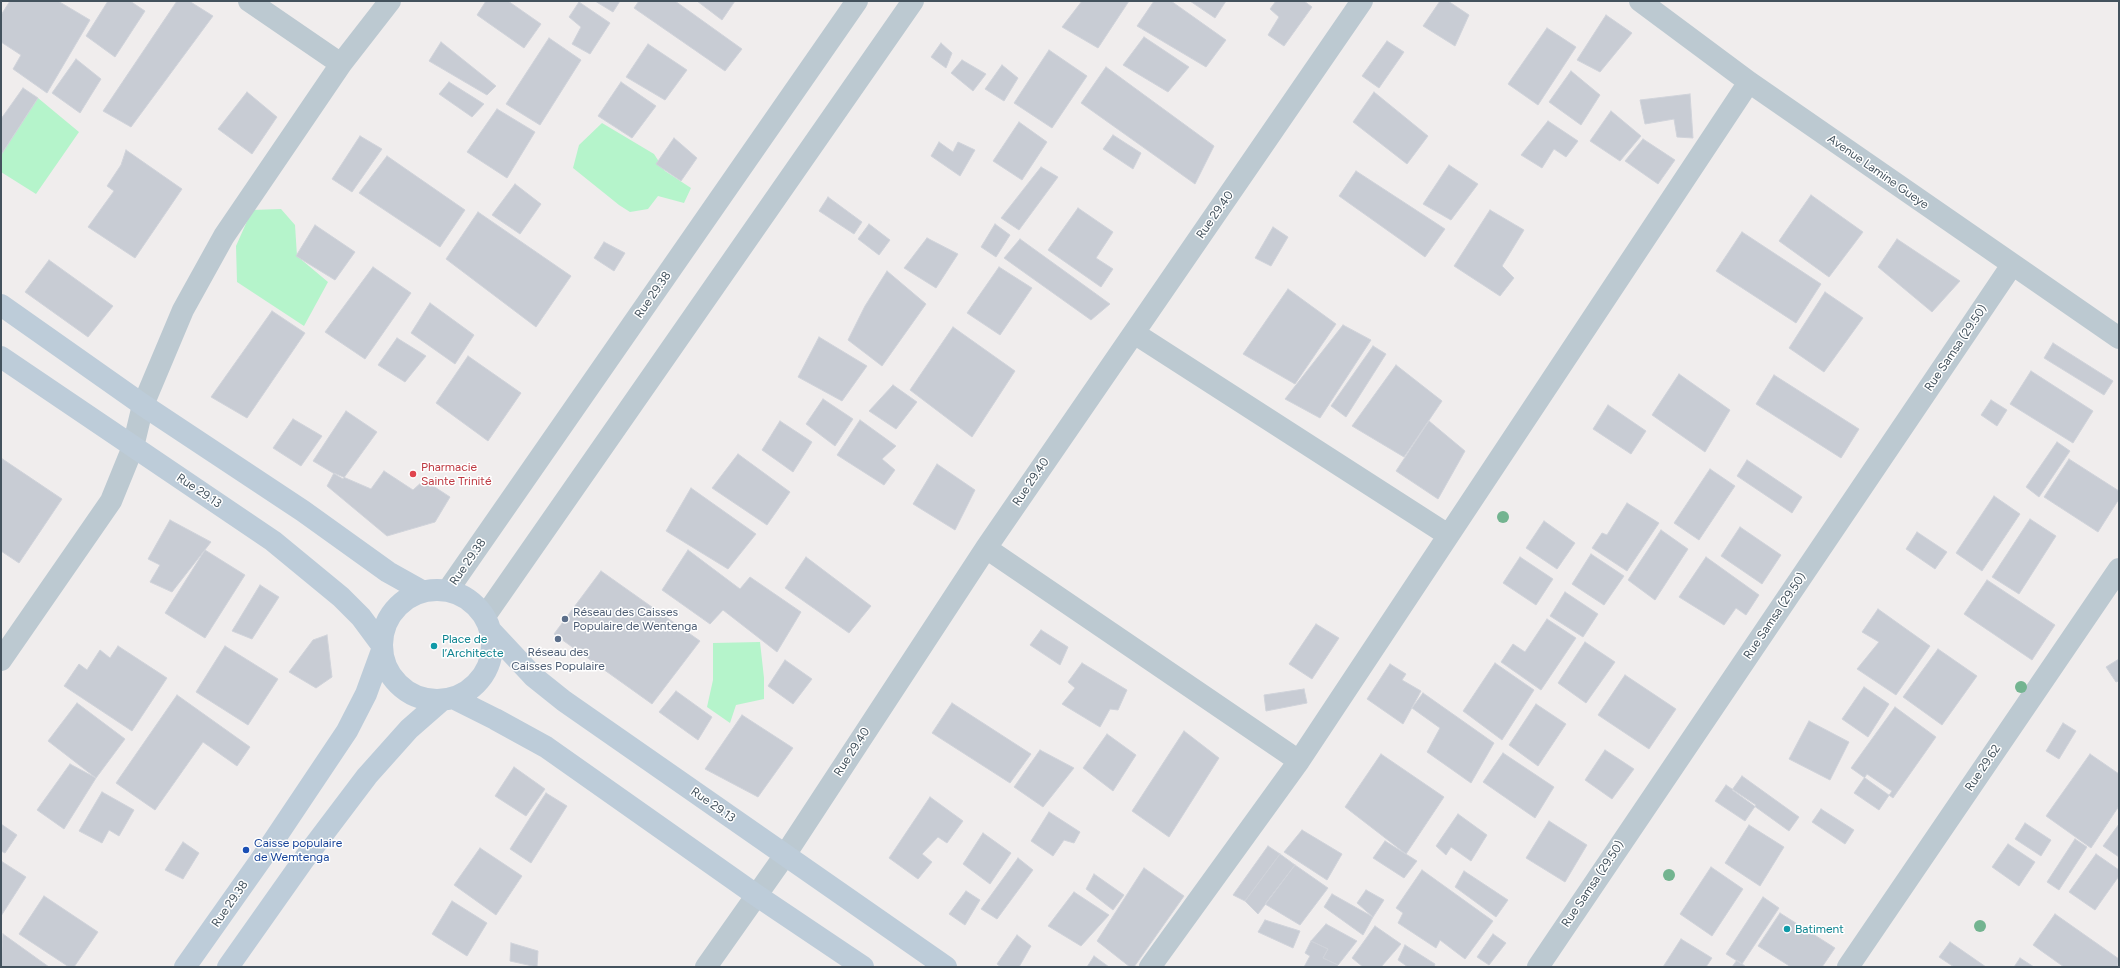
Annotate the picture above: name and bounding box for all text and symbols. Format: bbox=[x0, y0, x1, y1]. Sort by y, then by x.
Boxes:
street label: Avenue Lamine Gueye bbox=[1825, 132, 1931, 212]
street label: Rue 29.40 bbox=[1193, 188, 1237, 242]
street label: Rue 29.38 bbox=[632, 269, 674, 321]
street label: Rue Samsa (29.50) bbox=[1922, 302, 1990, 394]
street label: Rue 29.40 bbox=[1010, 455, 1052, 509]
place label: Pharmacie Sainte Trinité bbox=[421, 460, 491, 488]
marker: Pharmacie Sainte Trinité bbox=[408, 469, 418, 479]
street label: Rue 29.13 bbox=[174, 471, 224, 511]
street label: Rue 29.38 bbox=[447, 536, 489, 588]
street label: Rue Samsa (29.50) bbox=[1741, 570, 1809, 662]
place label: Réseau des Caisses Populaire de Wentenga bbox=[573, 605, 697, 633]
marker: Réseau des Caisses Populaire de Wentenga bbox=[560, 614, 570, 624]
place label: Place de l’Architecte bbox=[442, 632, 504, 660]
marker: Réseau des Caisses Populaire bbox=[553, 634, 563, 644]
marker: Place de l’Architecte bbox=[429, 641, 439, 651]
place label: Réseau des Caisses Populaire bbox=[511, 645, 605, 673]
street label: Rue 29.40 bbox=[831, 725, 873, 779]
street label: Rue 29.62 bbox=[1962, 742, 2004, 794]
street label: Rue 29.13 bbox=[688, 784, 738, 826]
place label: Caisse populaire de Wemtenga bbox=[254, 836, 342, 864]
street label: Rue Samsa (29.50) bbox=[1559, 838, 1627, 930]
marker: Caisse populaire de Wemtenga bbox=[241, 845, 251, 855]
street label: Rue 29.38 bbox=[209, 878, 251, 930]
place label: Batiment bbox=[1795, 922, 1844, 936]
marker: Batiment bbox=[1782, 924, 1792, 934]

